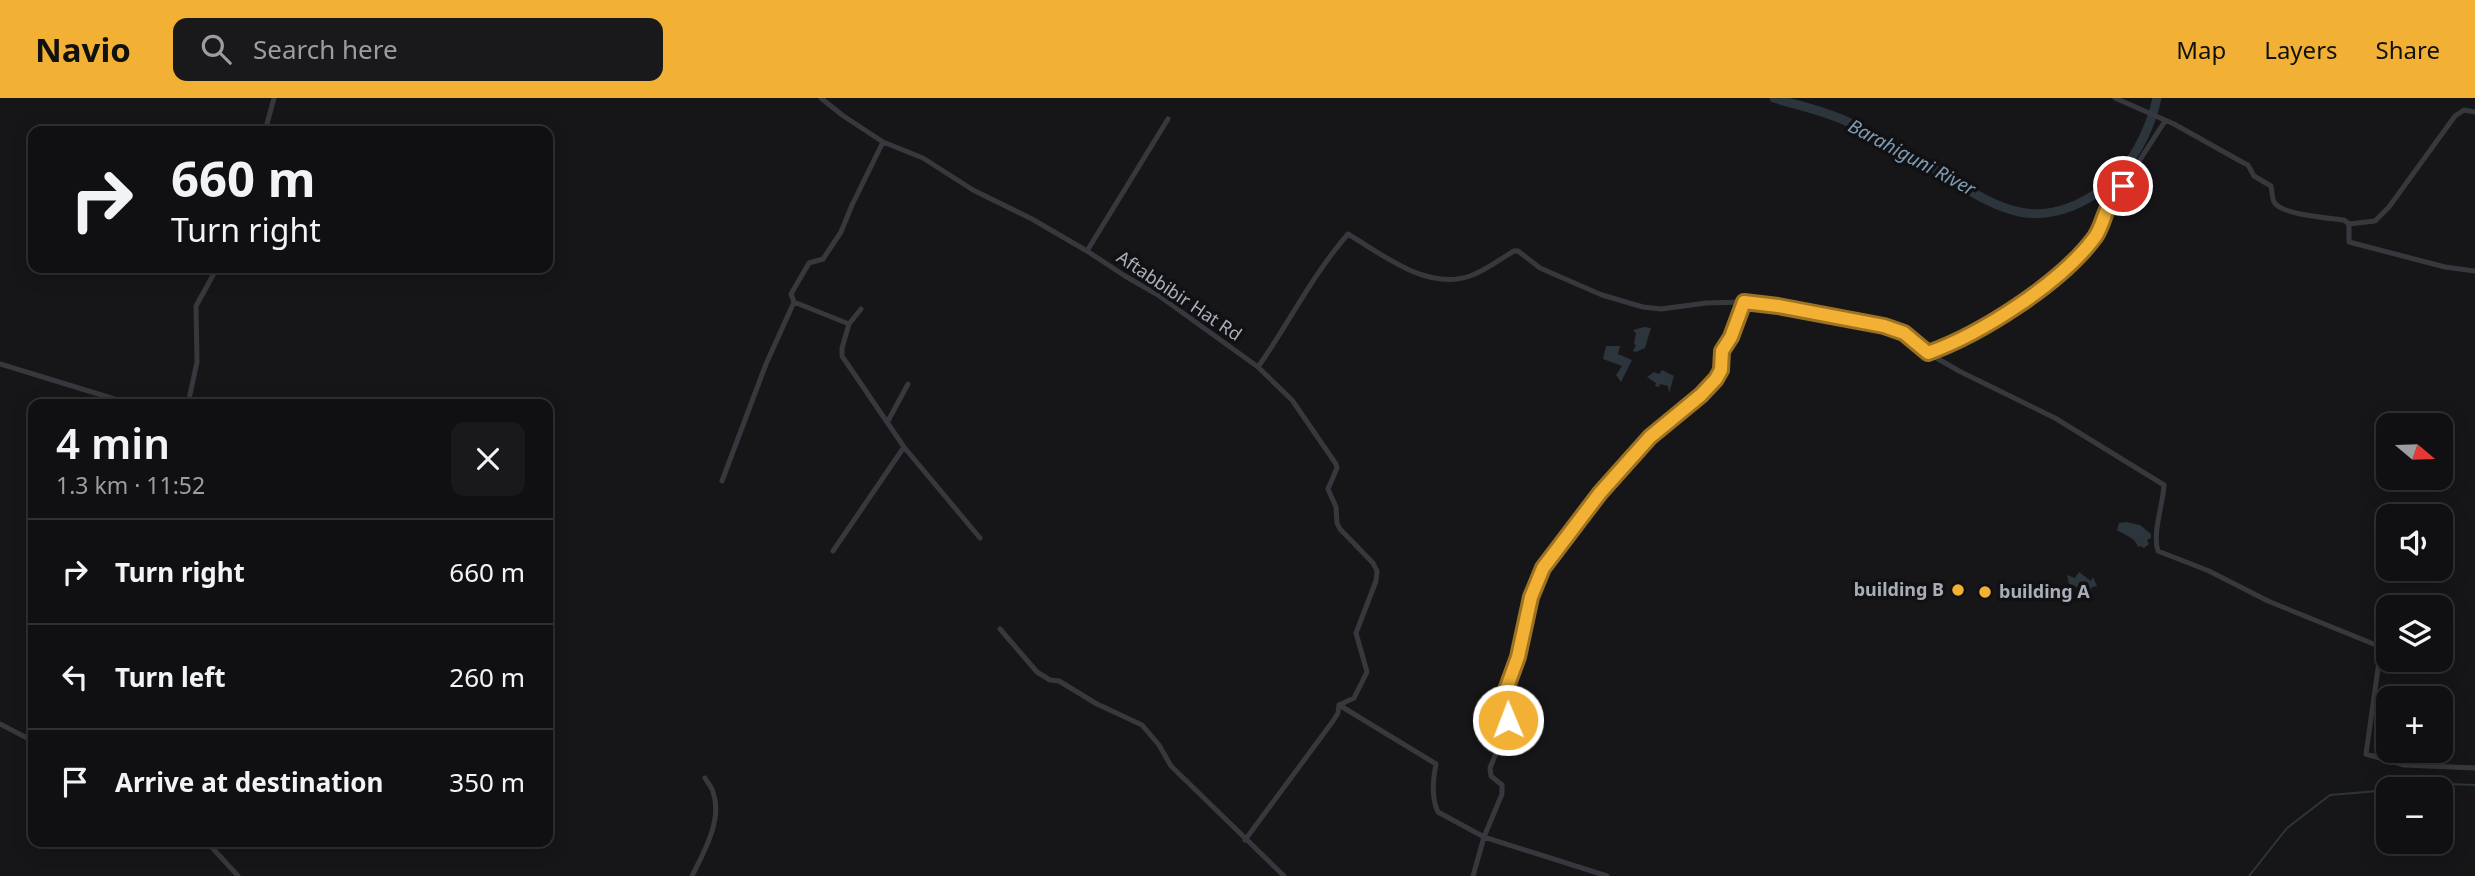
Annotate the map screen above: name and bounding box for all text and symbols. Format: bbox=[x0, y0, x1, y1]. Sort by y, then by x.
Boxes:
search box bbox=[173, 18, 663, 81]
text: Navio bbox=[35, 27, 131, 72]
icon: search bbox=[197, 30, 235, 68]
text: Search here bbox=[253, 31, 398, 67]
text: Map bbox=[2176, 33, 2226, 66]
text: Layers bbox=[2264, 33, 2338, 66]
text: Share bbox=[2376, 33, 2440, 66]
water label: Barahiguni River bbox=[1844, 113, 1981, 202]
text: 660 m bbox=[171, 145, 316, 211]
icon: right bbox=[56, 154, 147, 245]
pin bbox=[2093, 156, 2153, 216]
icon: arrive bbox=[2104, 167, 2142, 205]
text: Turn right bbox=[171, 208, 321, 251]
street label: Aftabbibir Hat Rd bbox=[1112, 244, 1247, 346]
north arrow bbox=[2376, 413, 2454, 490]
map controls bbox=[2376, 413, 2453, 854]
text: 4 min bbox=[56, 414, 170, 471]
button: close bbox=[451, 422, 525, 496]
text: 1.3 km · 11:52 bbox=[56, 469, 205, 501]
button: sound bbox=[2376, 504, 2453, 581]
icon: right bbox=[56, 553, 94, 591]
text: Turn right bbox=[115, 554, 245, 590]
text: 660 m bbox=[449, 554, 525, 590]
place label: building B bbox=[1854, 577, 1944, 601]
place label: building A bbox=[1999, 579, 2090, 603]
marker: building B bbox=[1950, 582, 1966, 598]
marker: building A bbox=[1977, 584, 1993, 600]
button: layers bbox=[2376, 595, 2453, 672]
icon: left bbox=[56, 658, 94, 696]
text: Turn left bbox=[115, 659, 226, 695]
text: 260 m bbox=[449, 659, 525, 695]
position arrow bbox=[1471, 683, 1545, 757]
button: + bbox=[2376, 686, 2453, 763]
icon: arrive bbox=[56, 763, 94, 801]
text: Arrive at destination bbox=[115, 764, 384, 800]
text: 350 m bbox=[449, 764, 525, 800]
button: − bbox=[2376, 777, 2453, 854]

